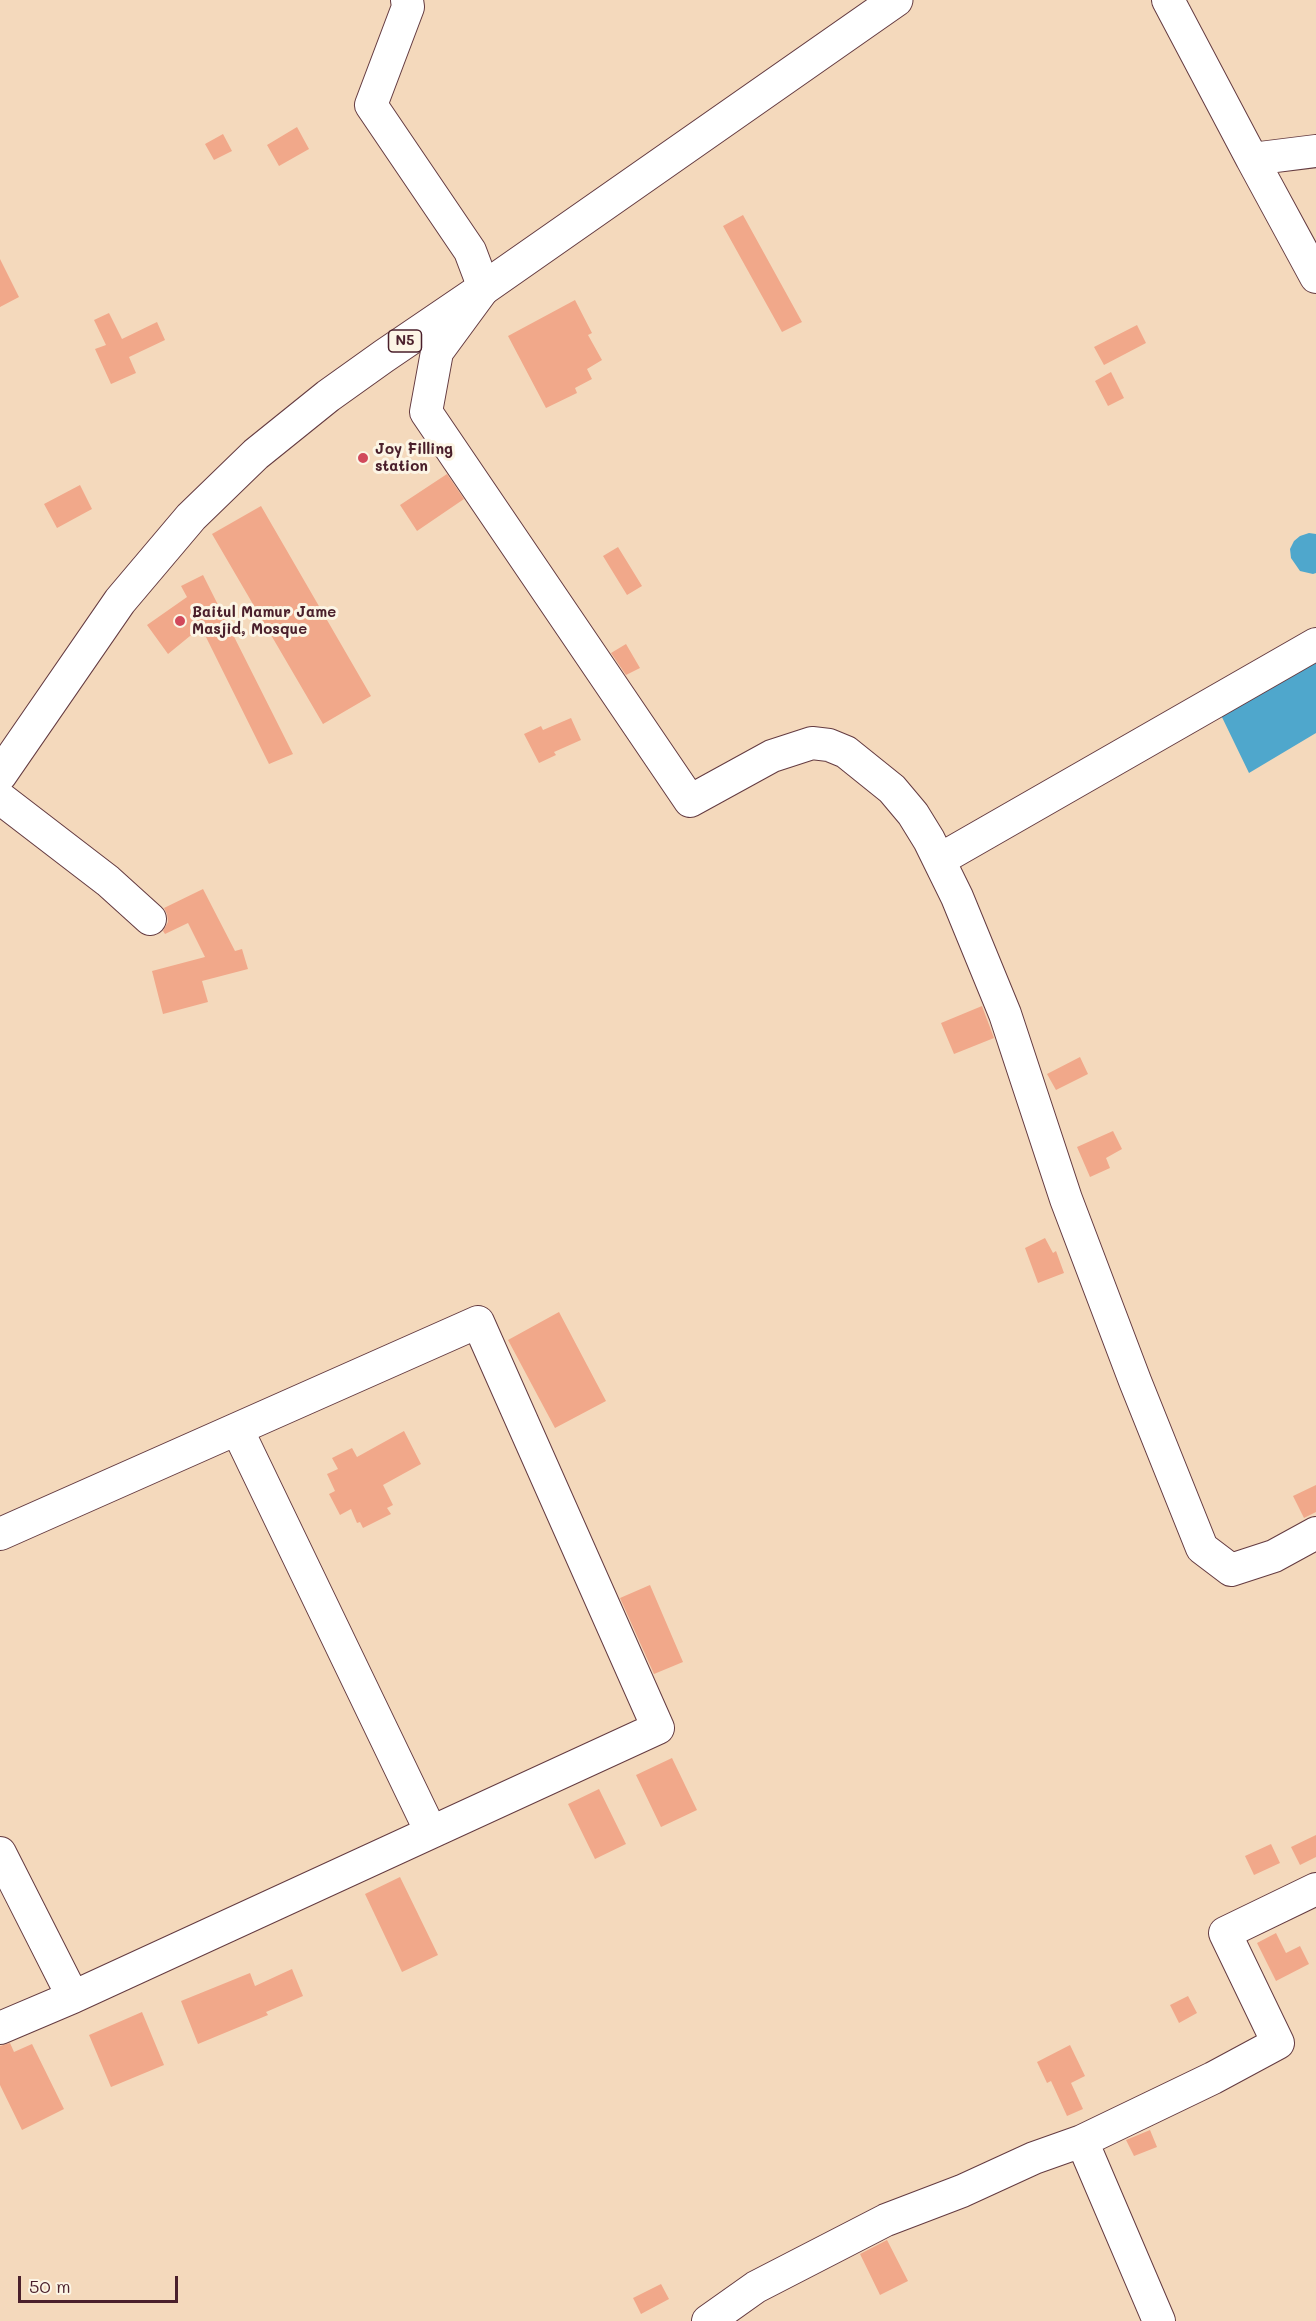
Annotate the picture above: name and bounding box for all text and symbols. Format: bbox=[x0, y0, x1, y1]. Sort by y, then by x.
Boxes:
road number: N5 bbox=[388, 330, 422, 352]
place label: Joy Filling station bbox=[375, 440, 453, 475]
marker: Joy Filling station bbox=[356, 451, 370, 465]
place label: Baitul Mamur Jame Masjid, Mosque bbox=[192, 603, 336, 638]
marker: Baitul Mamur Jame Masjid, Mosque bbox=[173, 614, 187, 628]
scale bar bbox=[21, 2264, 182, 2302]
text: 50 m bbox=[29, 2274, 71, 2298]

